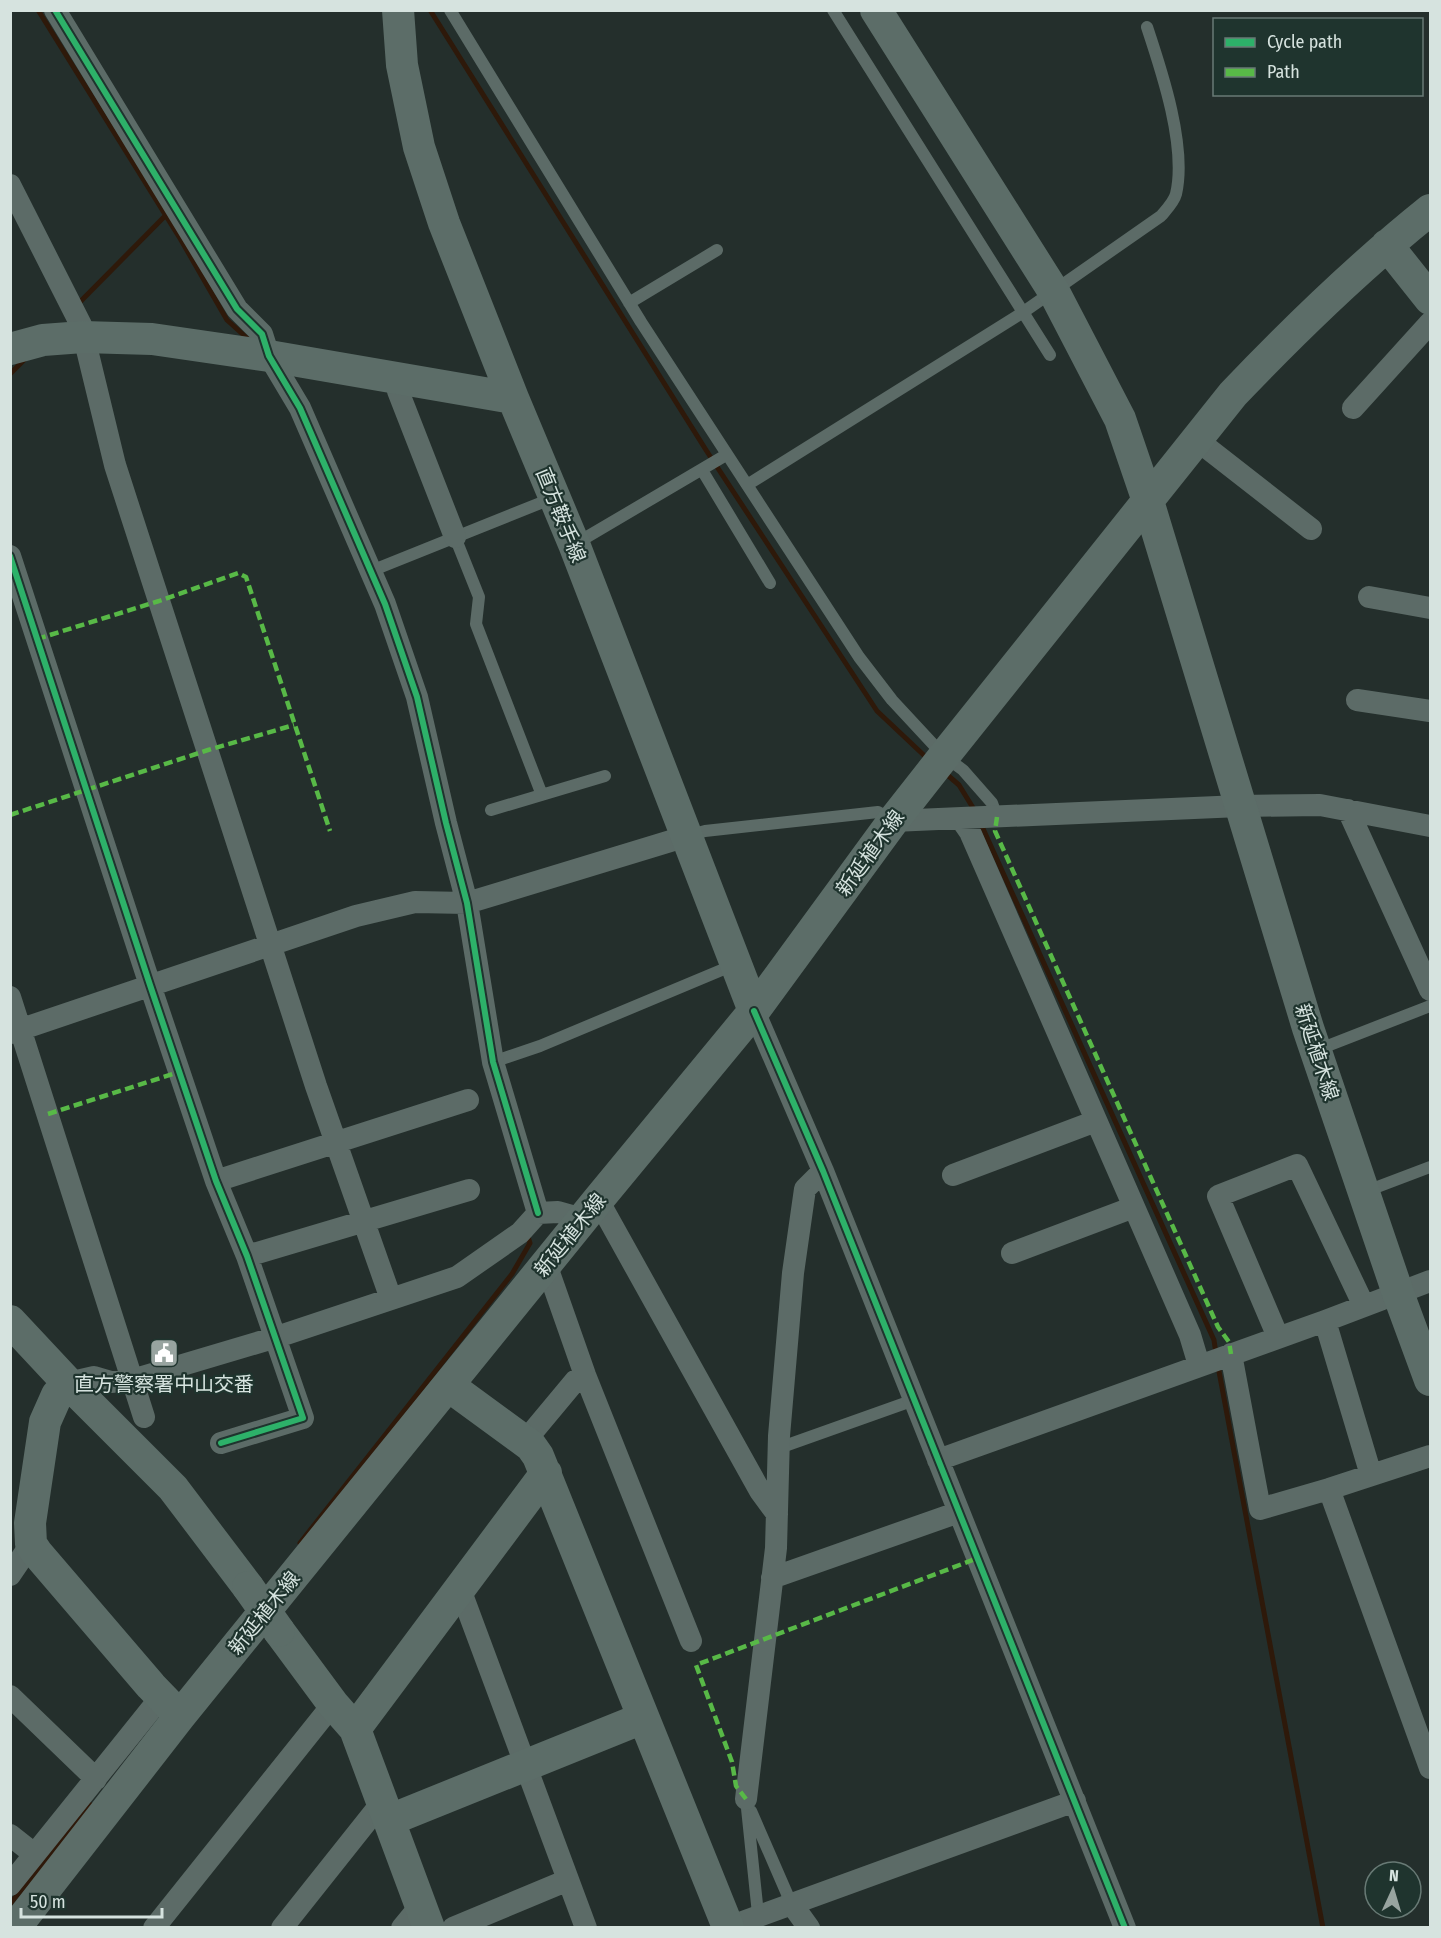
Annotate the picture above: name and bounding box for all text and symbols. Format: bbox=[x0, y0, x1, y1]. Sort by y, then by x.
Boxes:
legend bbox=[1213, 18, 1423, 96]
text: Cycle path bbox=[1267, 31, 1342, 53]
text: Path bbox=[1267, 61, 1300, 83]
street label: 直方鞍手線 bbox=[531, 464, 591, 566]
street label: 新延植木線 bbox=[831, 805, 909, 901]
street label: 新延植木線 bbox=[1290, 1001, 1344, 1103]
street label: 新延植木線 bbox=[529, 1189, 611, 1281]
public building icon: 直方警察署中山交番 bbox=[148, 1337, 180, 1369]
place label: 直方警察署中山交番 bbox=[74, 1372, 254, 1396]
street label: 新延植木線 bbox=[223, 1567, 305, 1659]
north arrow bbox=[1363, 1860, 1423, 1920]
text: N bbox=[1389, 1866, 1399, 1885]
scale bar bbox=[21, 1881, 162, 1919]
text: 50 m bbox=[30, 1891, 66, 1913]

